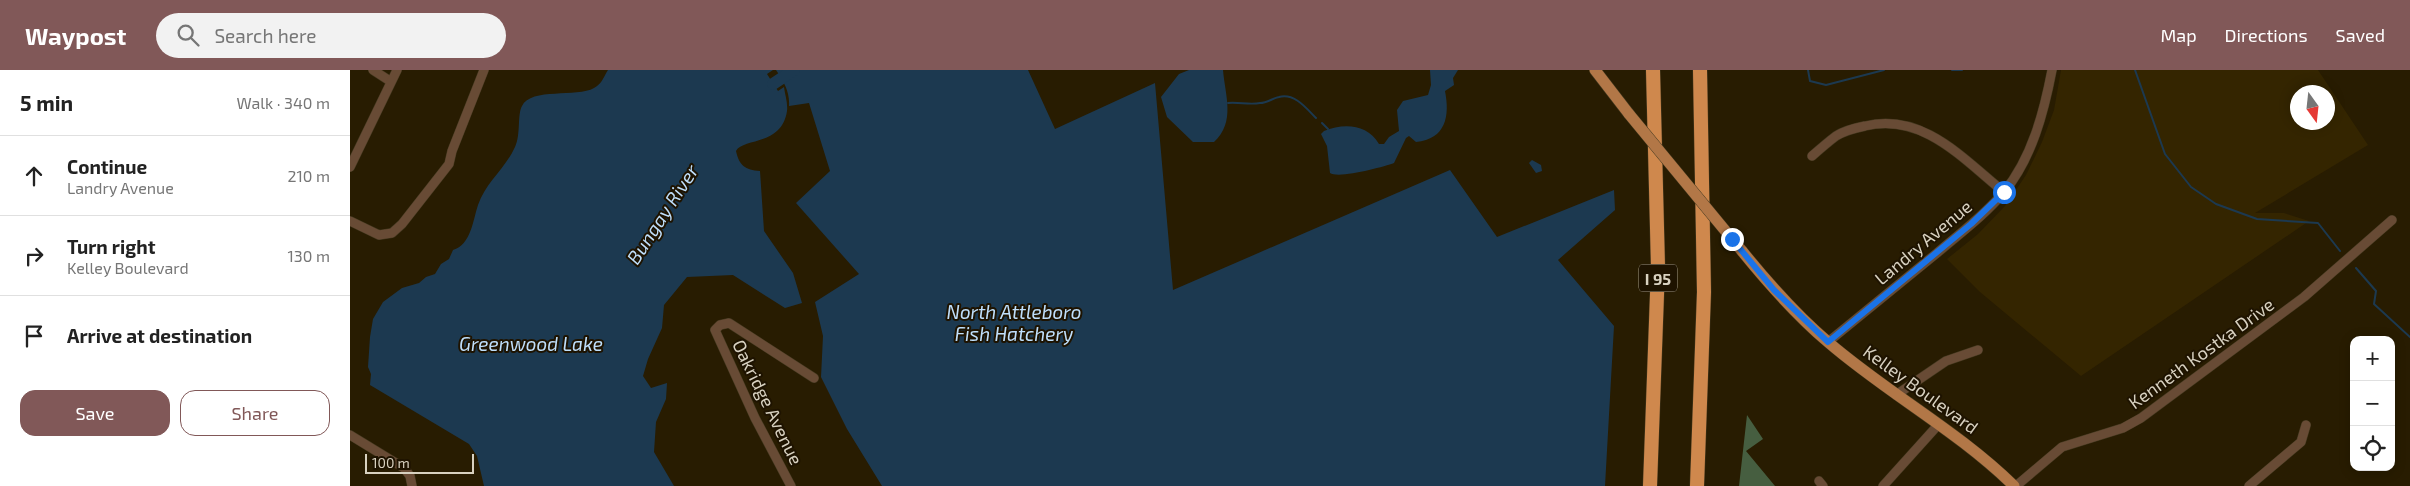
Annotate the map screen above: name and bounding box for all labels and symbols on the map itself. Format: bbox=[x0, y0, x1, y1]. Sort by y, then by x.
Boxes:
north arrow bbox=[2290, 85, 2335, 130]
water label: Bungay River bbox=[621, 160, 704, 269]
route start bbox=[1993, 181, 2016, 204]
street label: Landry Avenue bbox=[1870, 195, 1976, 289]
route end bbox=[1721, 228, 1744, 251]
road number: I 95 bbox=[1639, 264, 1677, 292]
street label: Kenneth Kostka Drive bbox=[2124, 293, 2278, 413]
water label: North Attleboro Fish Hatchery bbox=[947, 300, 1081, 346]
water label: Greenwood Lake bbox=[459, 332, 603, 355]
street label: Oakridge Avenue bbox=[728, 336, 808, 468]
street label: Kelley Boulevard bbox=[1859, 340, 1983, 438]
scale bar bbox=[365, 451, 474, 474]

